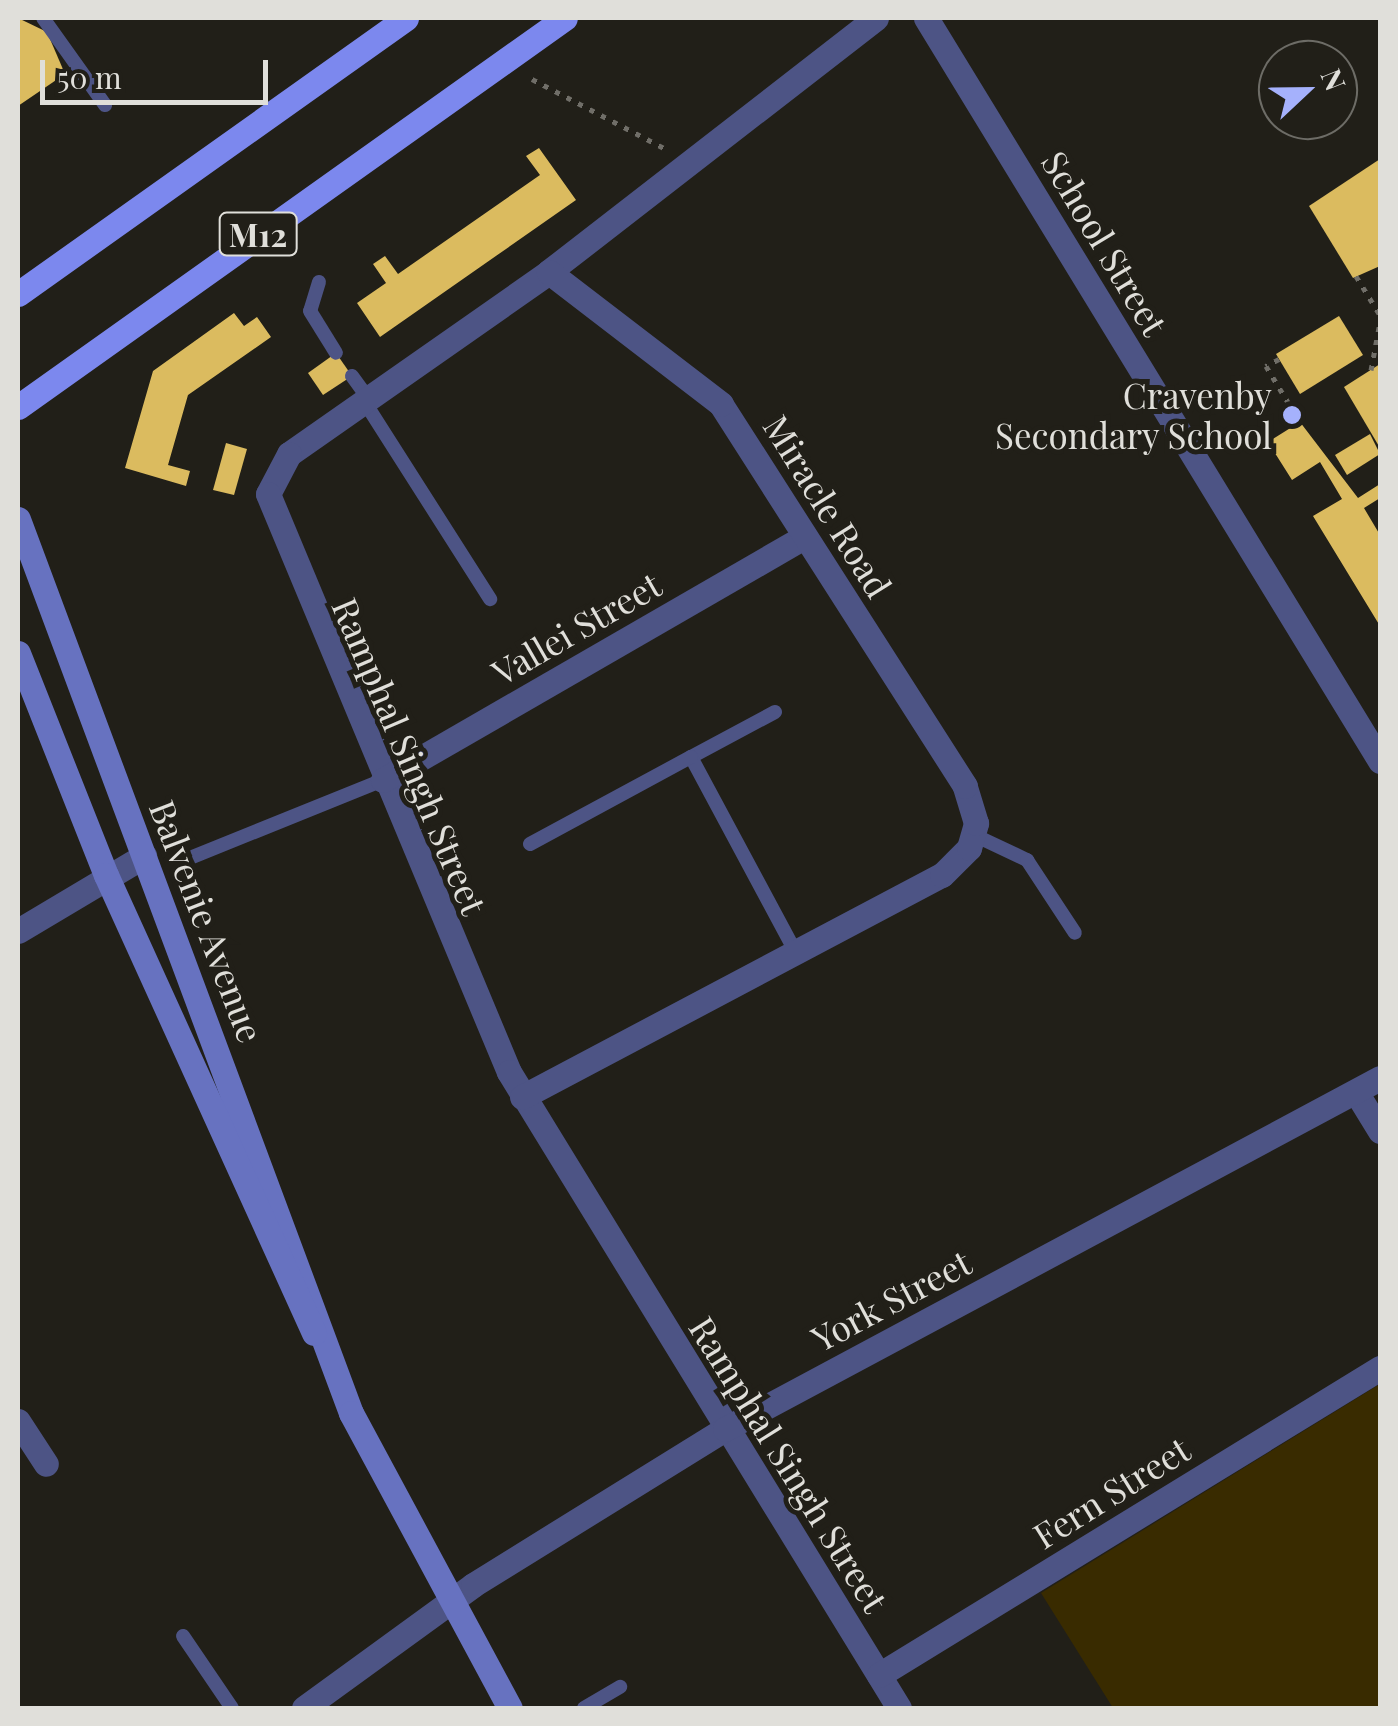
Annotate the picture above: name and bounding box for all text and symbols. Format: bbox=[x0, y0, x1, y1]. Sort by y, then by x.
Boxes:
scale bar bbox=[45, 40, 272, 102]
north arrow bbox=[1258, 40, 1358, 140]
text: 50 m bbox=[57, 57, 122, 97]
text: N bbox=[1313, 63, 1355, 96]
street label: School Street bbox=[1034, 143, 1176, 343]
road number: M12 bbox=[218, 207, 298, 261]
place label: Cravenby Secondary School bbox=[994, 374, 1272, 456]
marker: Cravenby Secondary School bbox=[1281, 404, 1303, 426]
street label: Miracle Road bbox=[755, 407, 901, 605]
street label: Vallei Street bbox=[484, 563, 668, 693]
street label: Ramphal Singh Street bbox=[324, 591, 496, 921]
street label: Balvenie Avenue bbox=[141, 794, 273, 1048]
street label: York Street bbox=[804, 1241, 978, 1359]
street label: Ramphal Singh Street bbox=[681, 1309, 897, 1619]
street label: Fern Street bbox=[1025, 1428, 1197, 1556]

